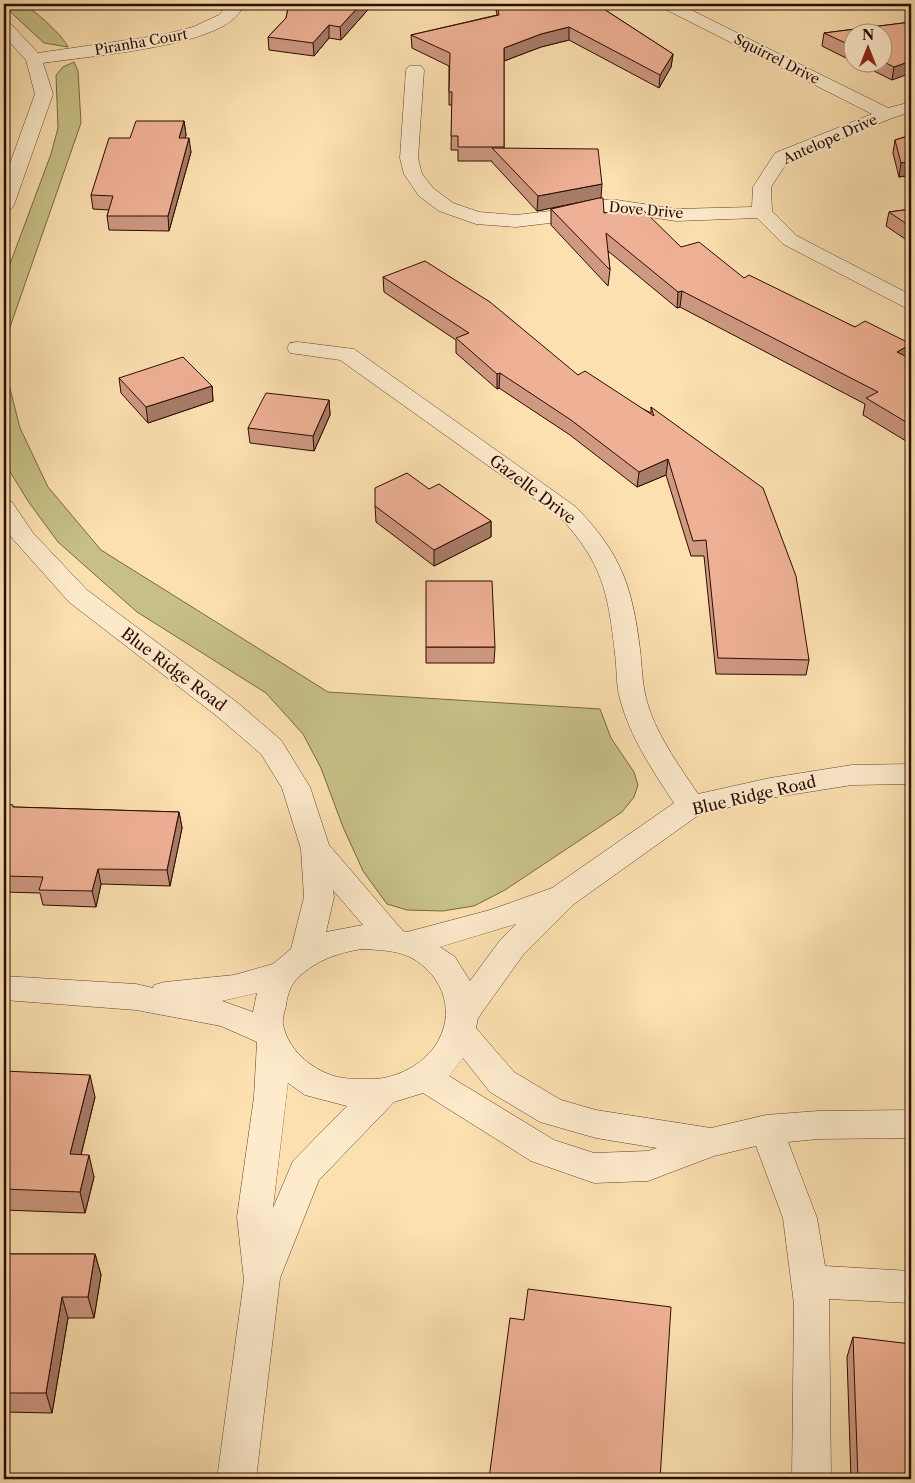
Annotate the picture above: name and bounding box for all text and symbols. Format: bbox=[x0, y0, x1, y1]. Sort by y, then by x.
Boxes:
north arrow bbox=[842, 22, 892, 72]
street label: Piranha Court bbox=[93, 25, 189, 59]
text: N bbox=[862, 26, 874, 44]
street label: Squirrel Drive bbox=[731, 30, 823, 88]
street label: Antelope Drive bbox=[779, 110, 880, 168]
street label: Dove Drive bbox=[608, 198, 684, 222]
street label: Gazelle Drive bbox=[486, 450, 580, 528]
street label: Blue Ridge Road bbox=[118, 623, 231, 715]
street label: Blue Ridge Road bbox=[690, 771, 818, 819]

